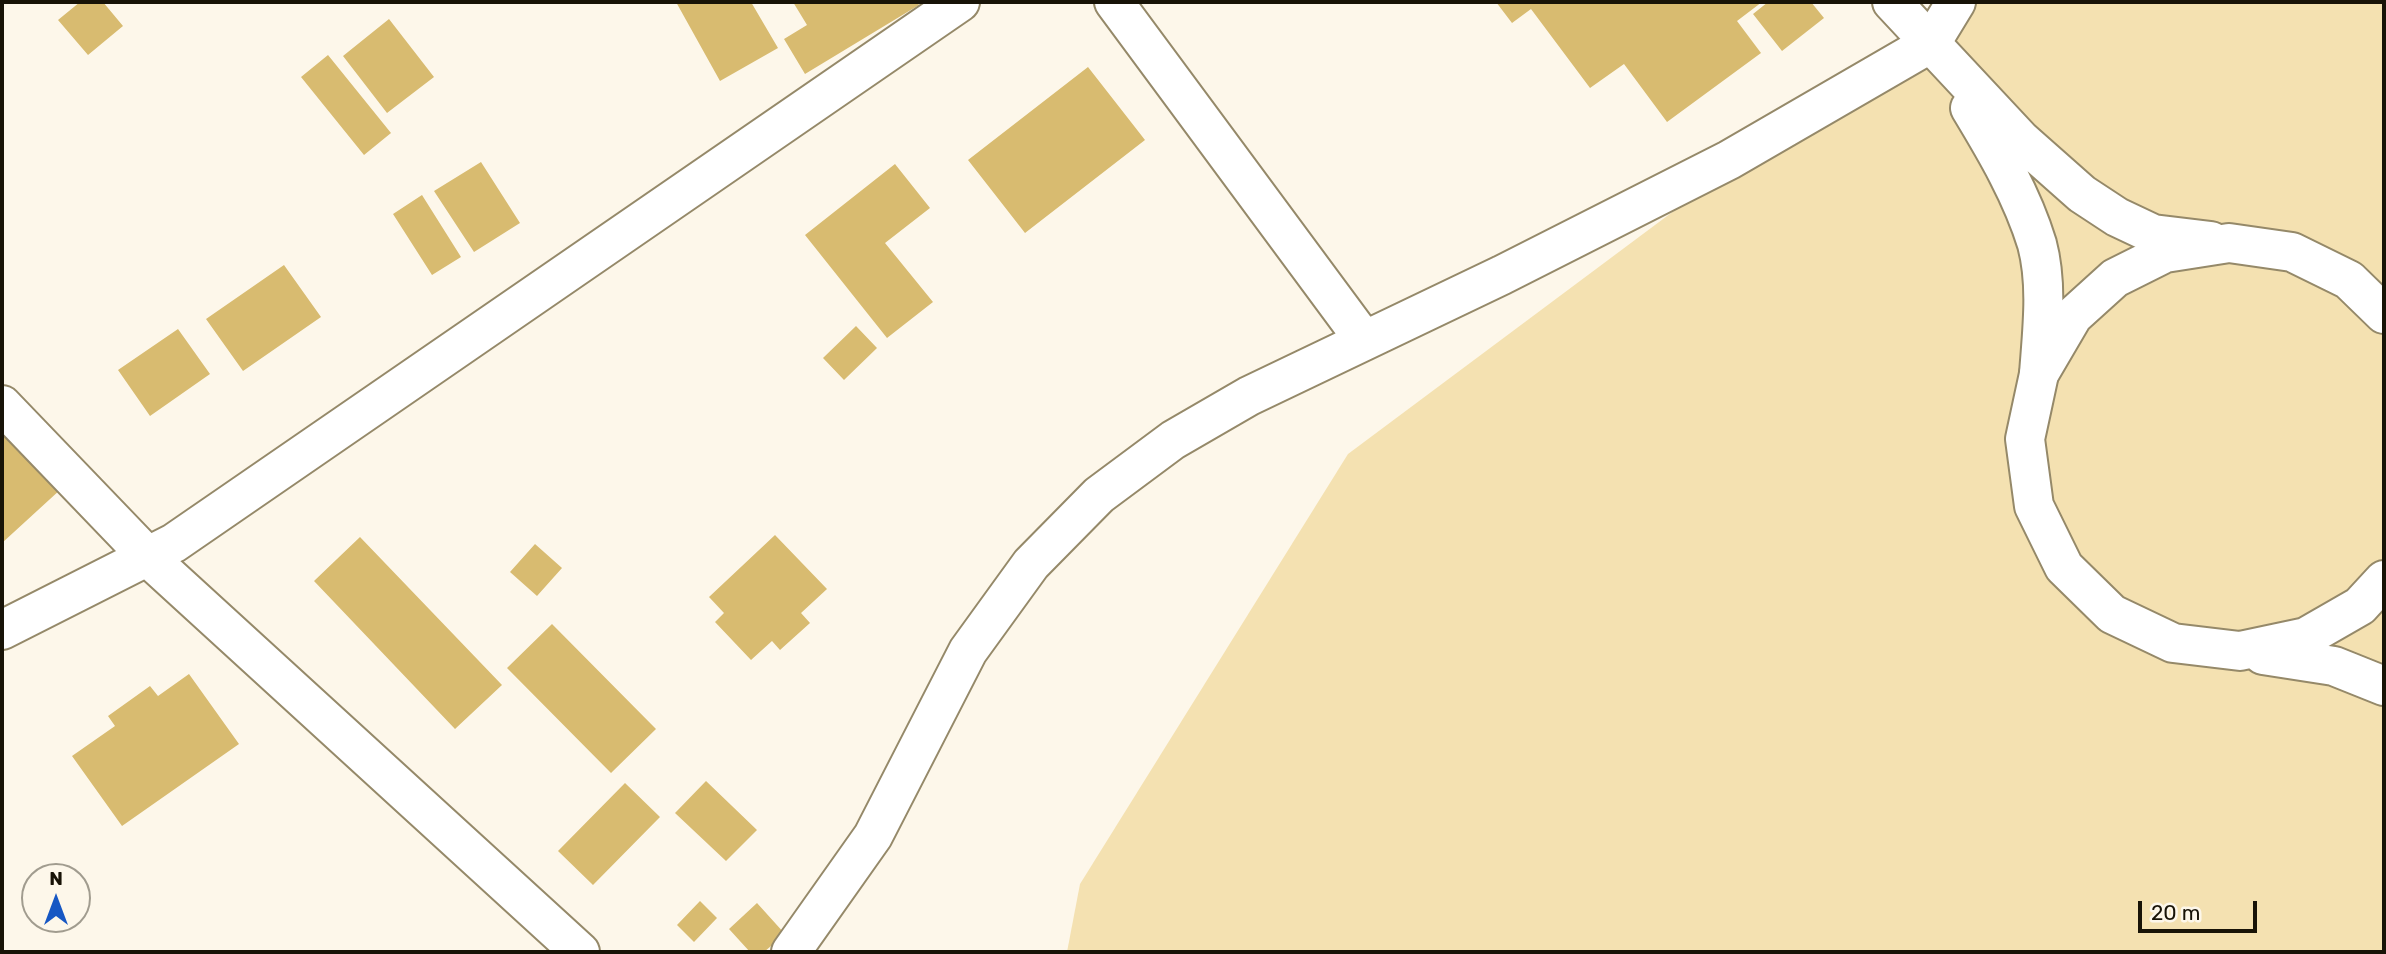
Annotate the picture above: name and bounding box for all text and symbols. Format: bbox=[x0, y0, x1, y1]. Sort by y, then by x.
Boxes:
north arrow bbox=[21, 863, 91, 933]
text: N bbox=[49, 867, 63, 890]
scale bar bbox=[2141, 888, 2260, 932]
text: 20 m bbox=[2151, 900, 2200, 925]

